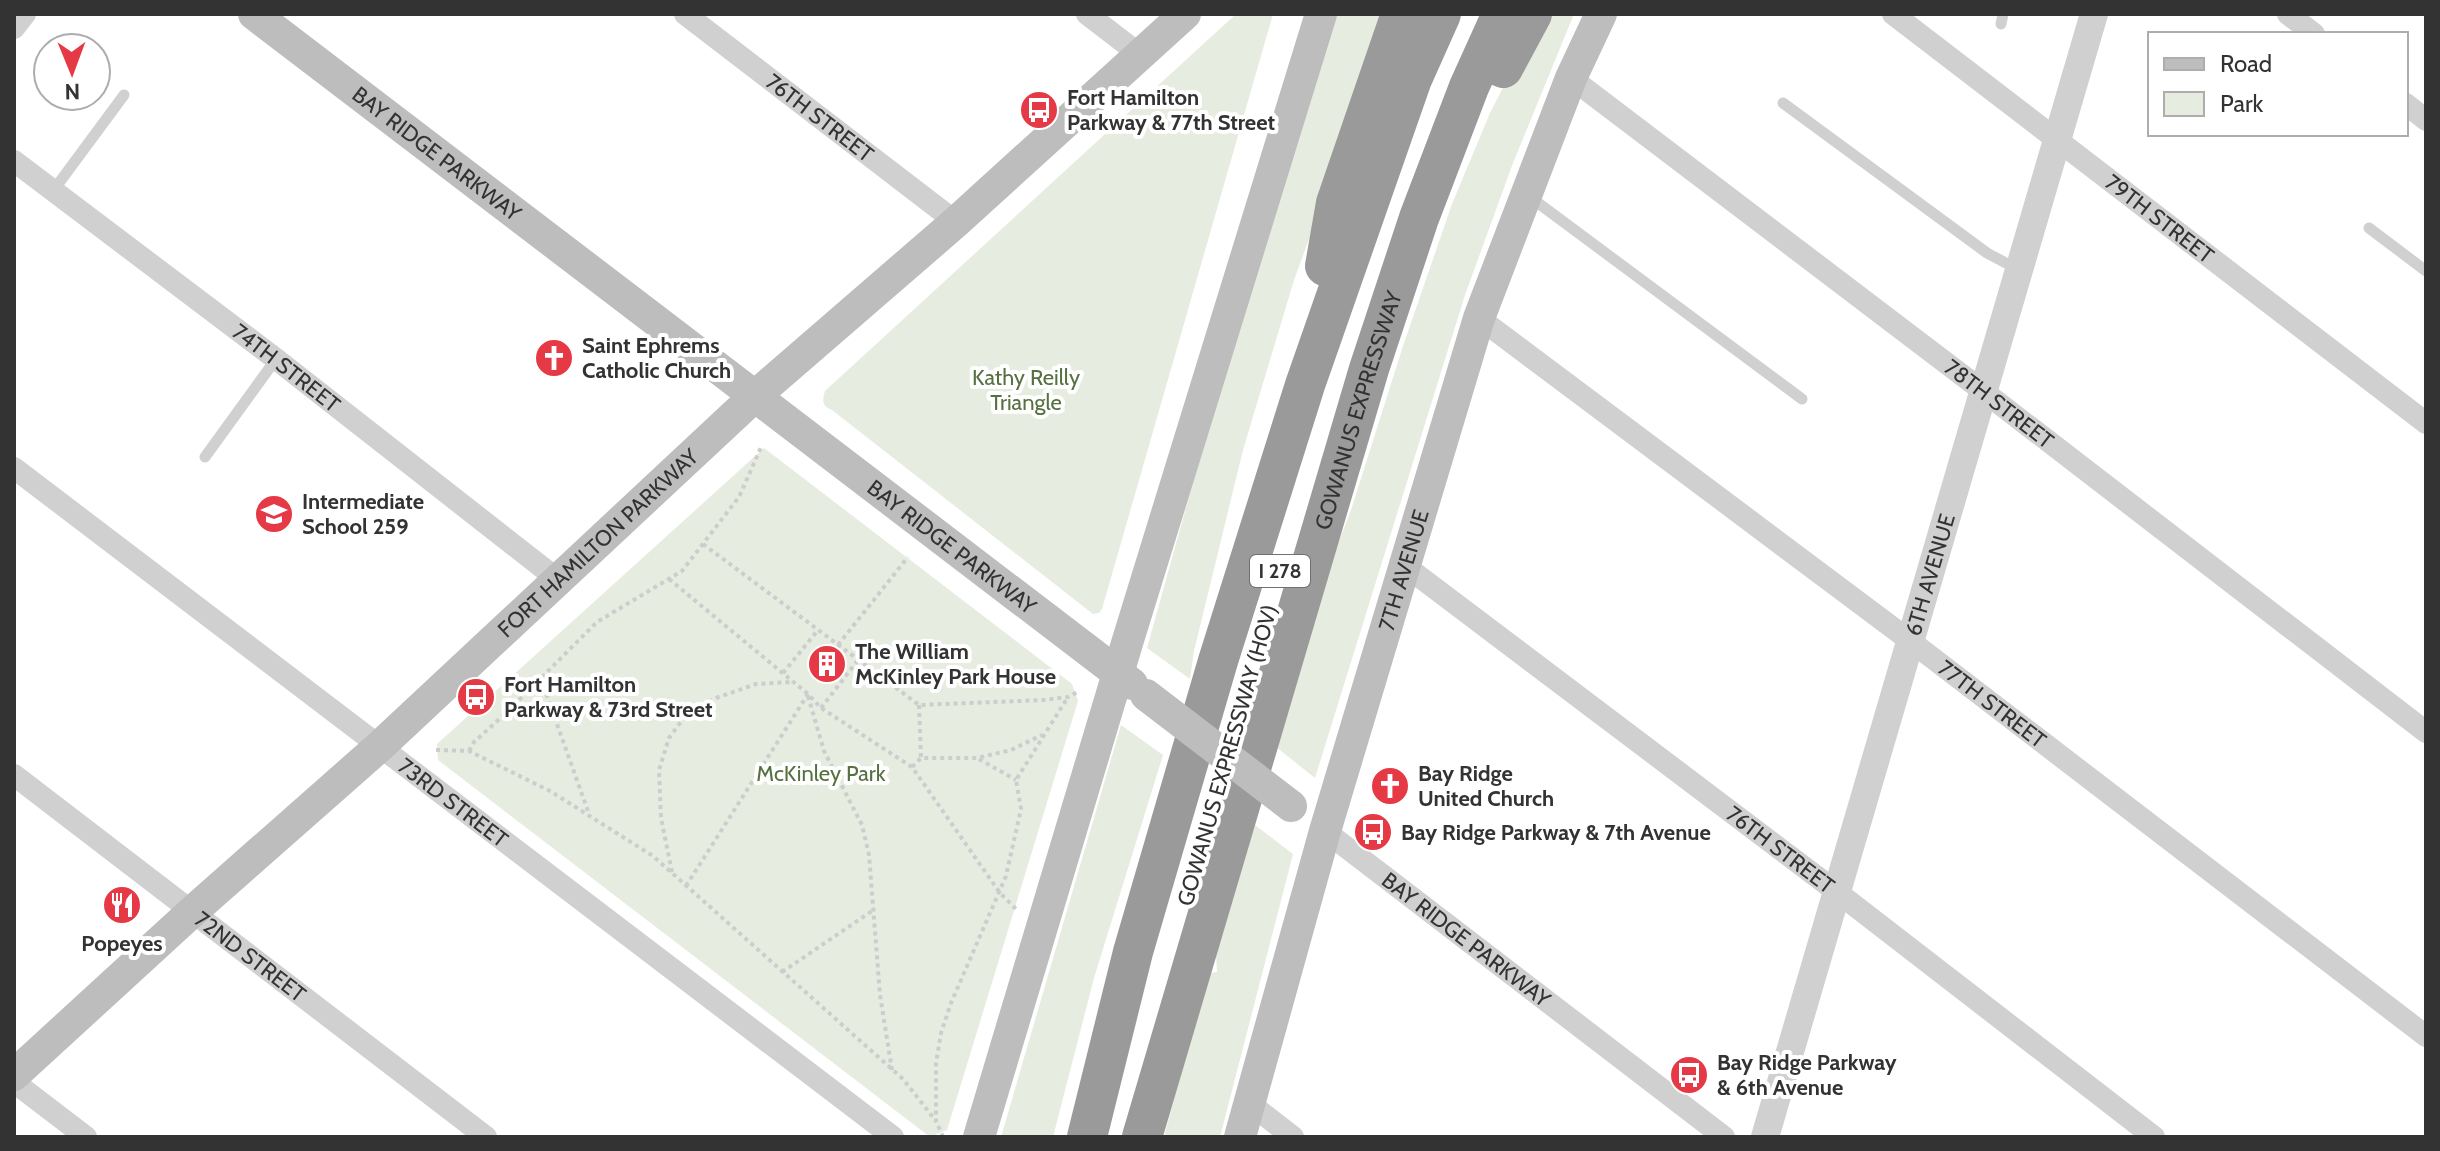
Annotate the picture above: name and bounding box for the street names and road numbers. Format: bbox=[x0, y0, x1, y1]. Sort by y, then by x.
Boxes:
street label: 76TH STREET bbox=[760, 68, 879, 168]
street label: BAY RIDGE PARKWAY bbox=[347, 81, 527, 227]
street label: 79TH STREET bbox=[2100, 169, 2219, 269]
street label: GOWANUS EXPRESSWAY bbox=[1309, 287, 1408, 533]
street label: 74TH STREET bbox=[227, 318, 346, 418]
street label: 78TH STREET bbox=[1939, 354, 2059, 455]
street label: FORT HAMILTON PARKWAY bbox=[492, 443, 704, 643]
street label: BAY RIDGE PARKWAY bbox=[862, 474, 1042, 620]
street label: 7TH AVENUE bbox=[1373, 506, 1435, 634]
street label: 6TH AVENUE bbox=[1900, 511, 1961, 639]
road number: I 278 bbox=[1250, 555, 1310, 587]
street label: GOWANUS EXPRESSWAY (HOV) bbox=[1172, 601, 1283, 909]
street label: 77TH STREET bbox=[1933, 654, 2051, 754]
street label: 73RD STREET bbox=[393, 752, 514, 853]
street label: 76TH STREET bbox=[1721, 800, 1840, 900]
street label: BAY RIDGE PARKWAY bbox=[1376, 867, 1556, 1013]
street label: 72ND STREET bbox=[189, 906, 311, 1008]

